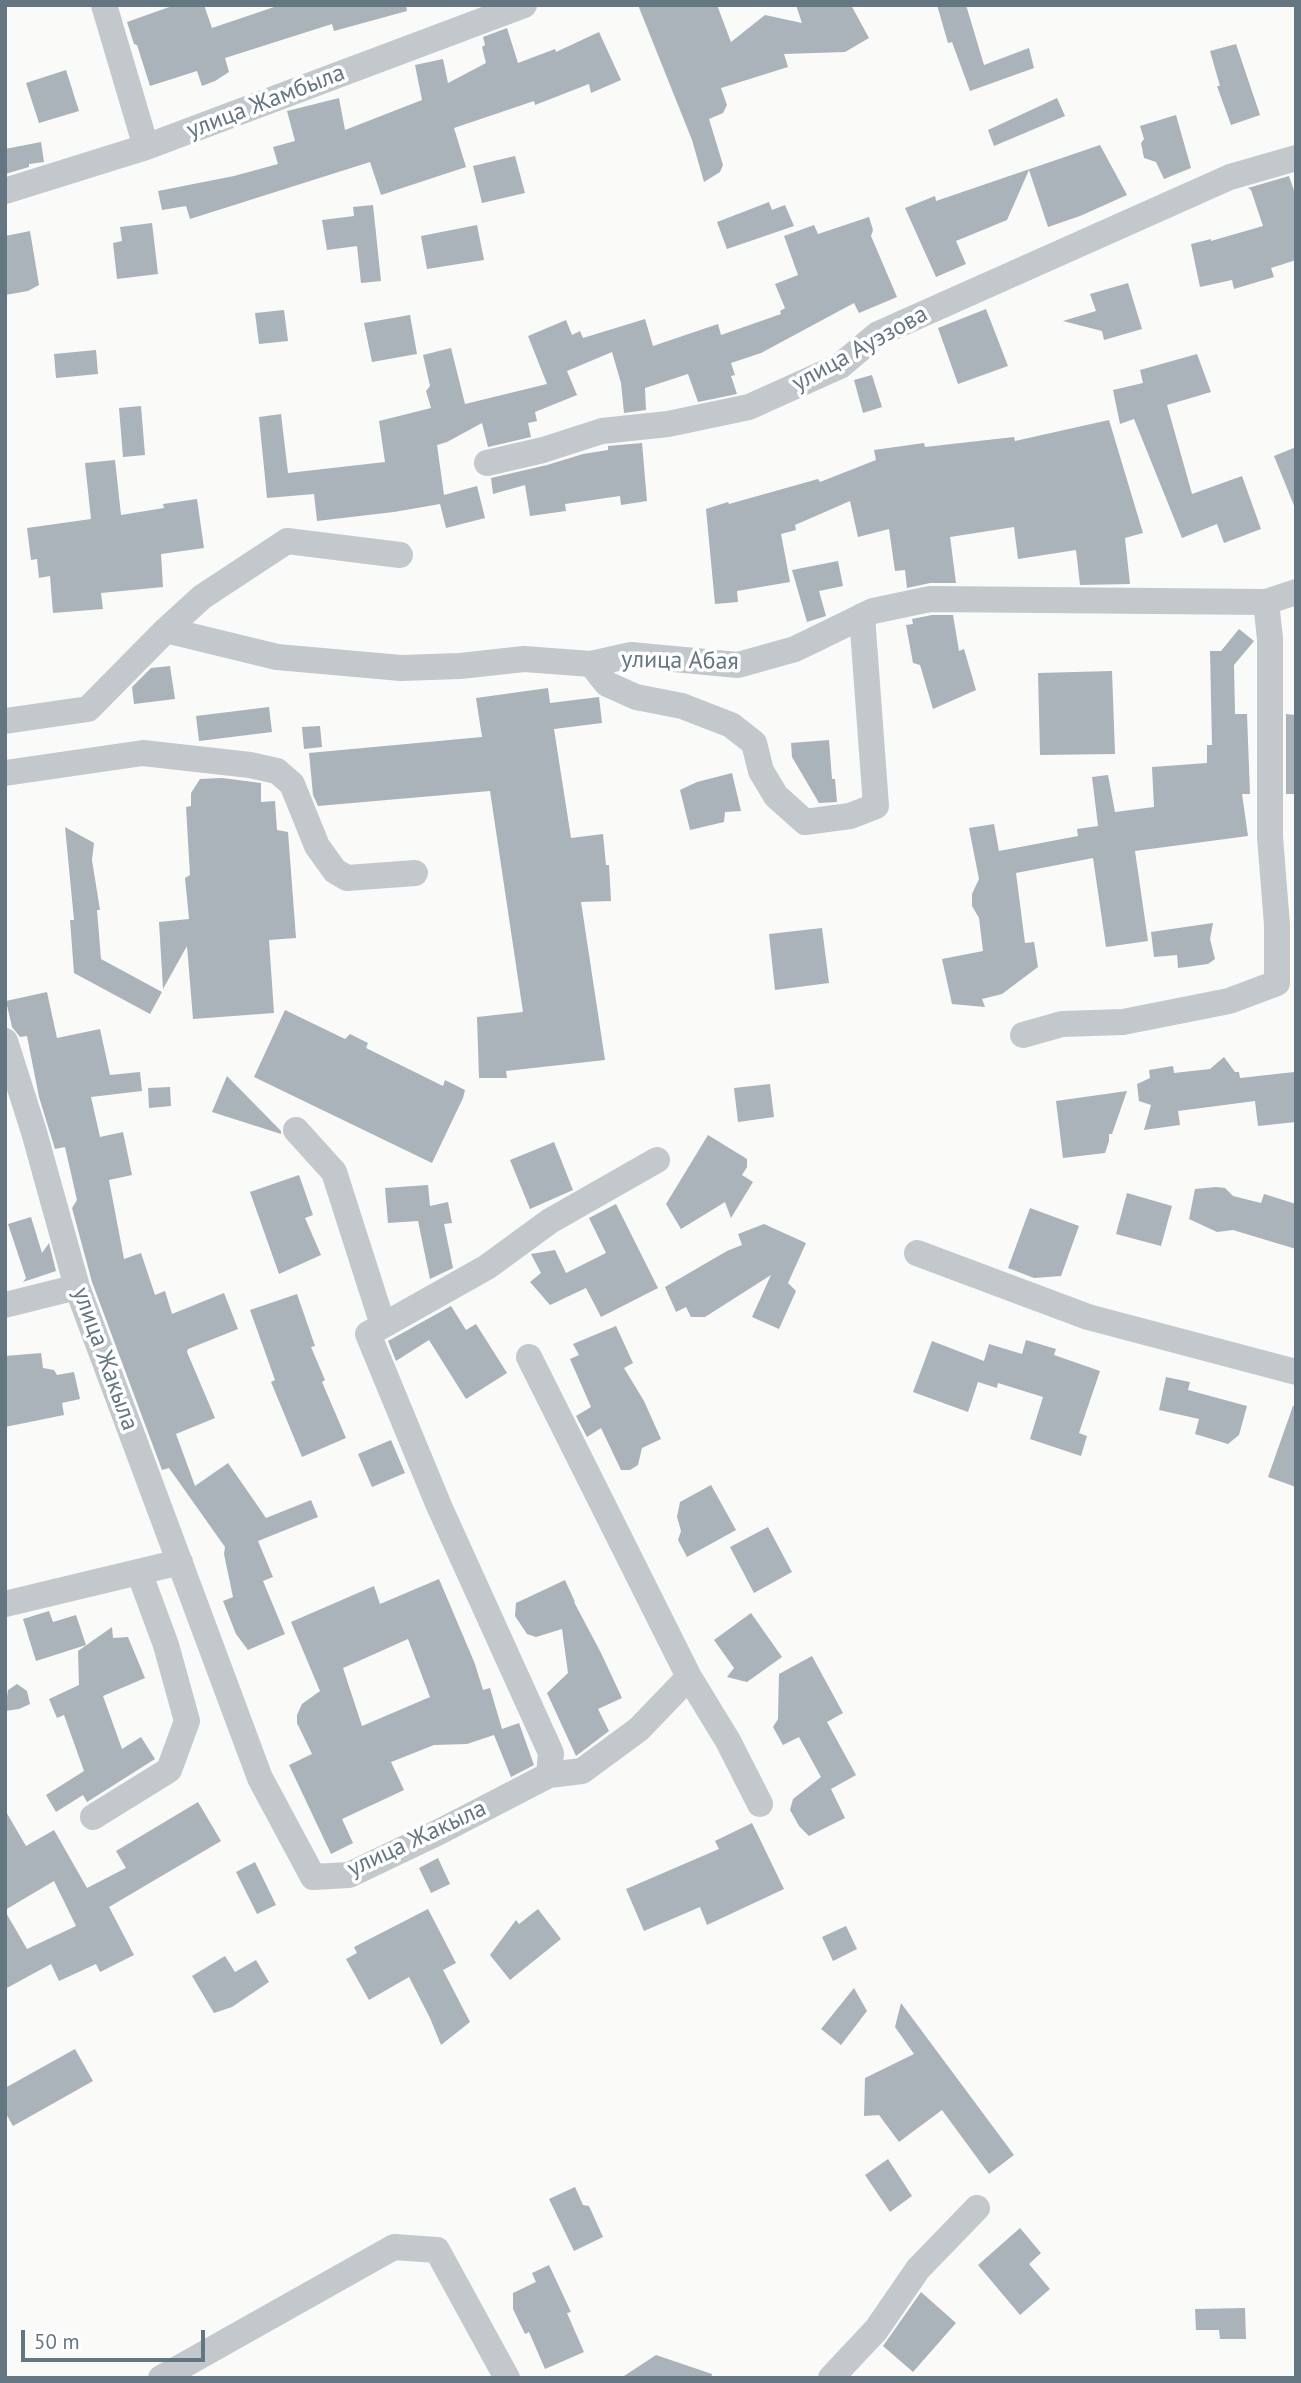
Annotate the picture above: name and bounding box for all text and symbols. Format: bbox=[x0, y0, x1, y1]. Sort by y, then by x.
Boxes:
street label: улица Жамбыла bbox=[183, 59, 349, 145]
street label: улица Ауэзова bbox=[787, 300, 933, 398]
street label: улица Абая bbox=[621, 646, 739, 676]
street label: улица Жакыла bbox=[66, 1284, 144, 1434]
street label: улица Жакыла bbox=[343, 1794, 491, 1884]
scale bar bbox=[24, 2316, 208, 2360]
text: 50 m bbox=[34, 2328, 80, 2355]

